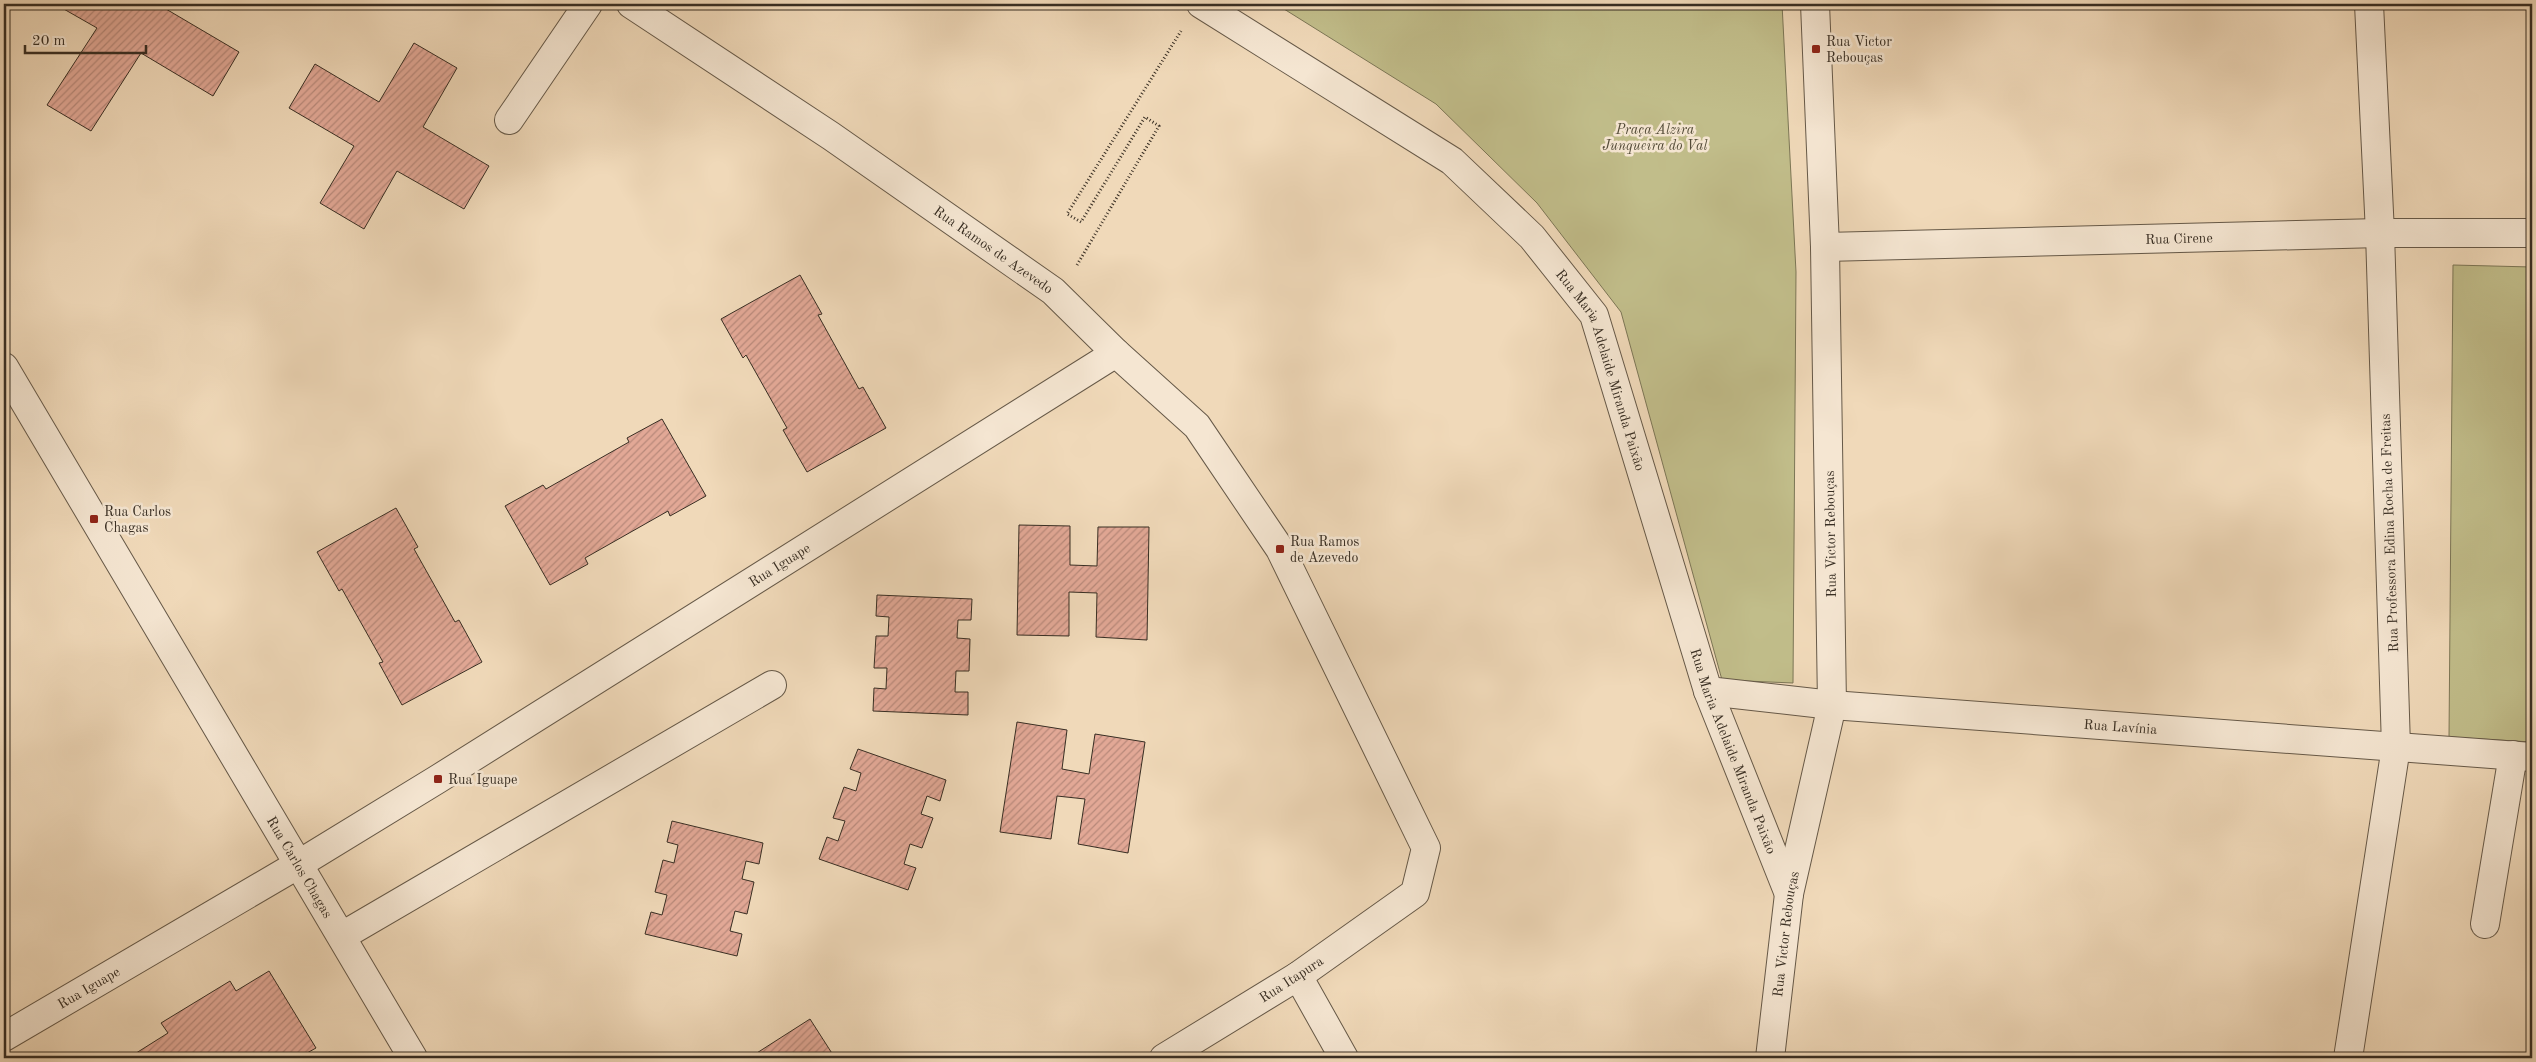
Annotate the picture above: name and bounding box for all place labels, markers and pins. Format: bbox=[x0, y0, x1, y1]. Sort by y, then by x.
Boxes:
place label: Rua Victor Rebouças bbox=[1826, 35, 1892, 65]
marker: Rua Victor Rebouças bbox=[1810, 43, 1822, 55]
place label: Rua Carlos Chagas bbox=[104, 505, 171, 535]
marker: Rua Carlos Chagas bbox=[88, 513, 100, 525]
place label: Rua Ramos de Azevedo bbox=[1290, 535, 1359, 565]
marker: Rua Ramos de Azevedo bbox=[1274, 543, 1286, 555]
marker: Rua Iguape bbox=[432, 773, 444, 785]
place label: Rua Iguape bbox=[448, 773, 518, 787]

